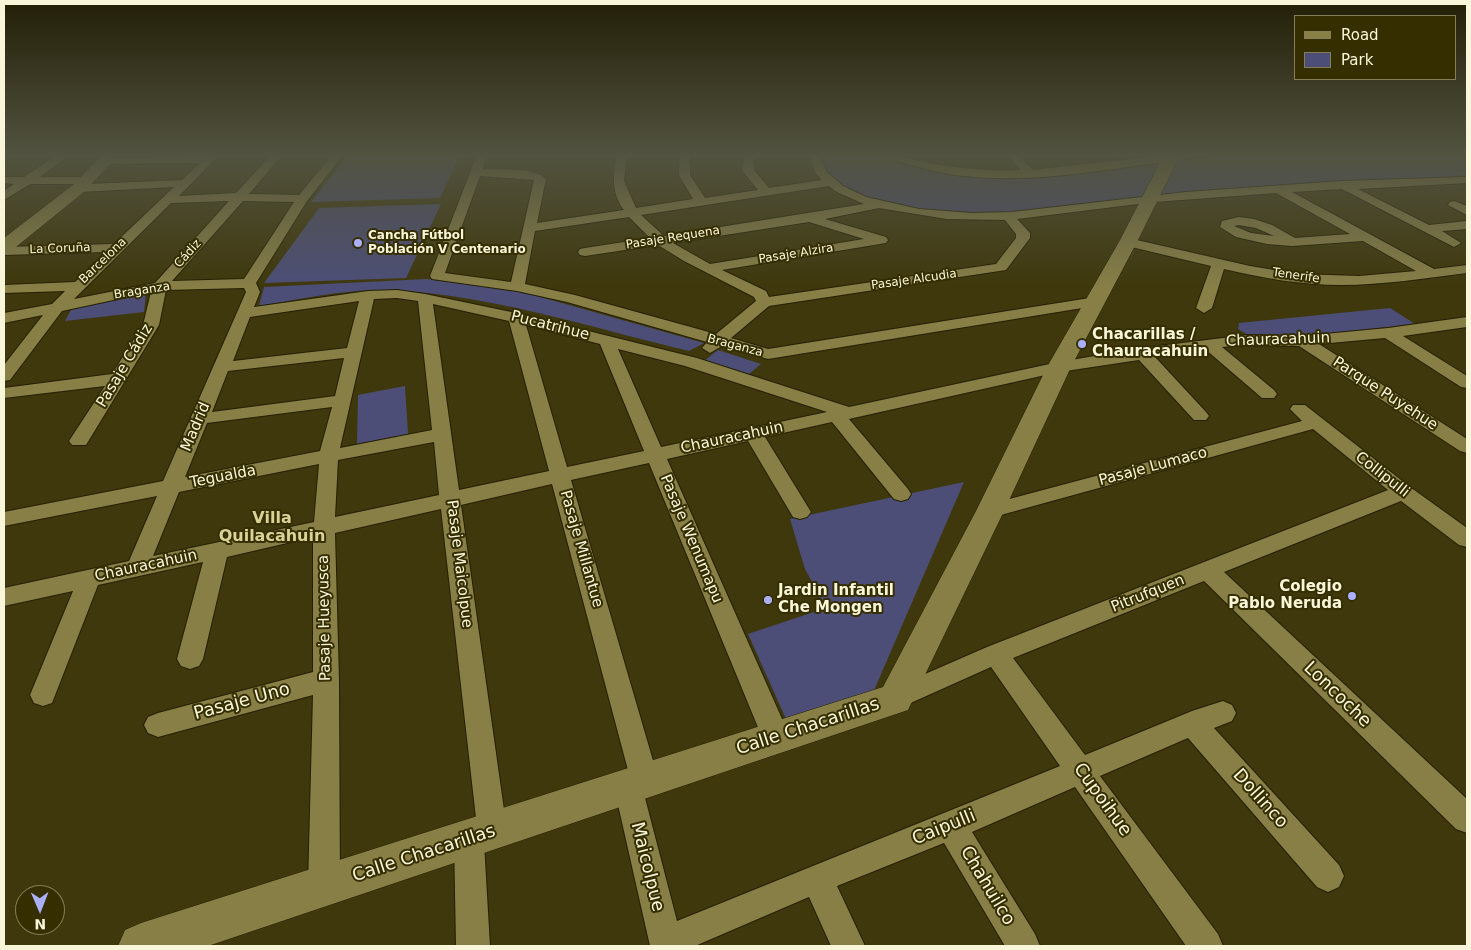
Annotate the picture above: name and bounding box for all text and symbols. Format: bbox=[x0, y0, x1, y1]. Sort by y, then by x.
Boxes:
legend bbox=[1294, 15, 1456, 80]
text: Road bbox=[1341, 26, 1379, 44]
text: Park bbox=[1341, 51, 1373, 69]
street label: Pasaje Requena bbox=[625, 223, 721, 253]
place label: Cancha Fútbol Población V Centenario bbox=[368, 229, 526, 257]
street label: Barcelona bbox=[76, 235, 130, 287]
street label: Cádiz bbox=[172, 237, 204, 271]
marker: Cancha Fútbol Población V Centenario bbox=[352, 237, 364, 249]
street label: La Coruña bbox=[29, 241, 91, 257]
street label: Pasaje Alzira bbox=[758, 241, 834, 267]
street label: Tenerife bbox=[1271, 266, 1321, 286]
street label: Pasaje Alcudia bbox=[870, 267, 958, 293]
street label: Braganza bbox=[113, 279, 171, 303]
street label: Pucatrihue bbox=[509, 308, 591, 344]
street label: Pasaje Cádiz bbox=[93, 321, 157, 411]
place label: Chacarillas / Chauracahuin bbox=[1092, 326, 1208, 361]
street label: Chauracahuin bbox=[1226, 329, 1330, 351]
street label: Braganza bbox=[706, 332, 764, 360]
marker: Chacarillas / Chauracahuin bbox=[1076, 338, 1088, 350]
street label: Parque Puyehue bbox=[1329, 353, 1441, 435]
street label: Madrid bbox=[178, 400, 214, 454]
street label: Chauracahuin bbox=[679, 418, 785, 458]
street label: Pasaje Lumaco bbox=[1097, 444, 1209, 490]
street label: Collipulli bbox=[1351, 448, 1413, 502]
street label: Tegualda bbox=[188, 462, 258, 492]
street label: Pasaje Wenumapu bbox=[656, 472, 726, 606]
street label: Pasaje Millantue bbox=[556, 488, 606, 610]
street label: Pasaje Maicolpue bbox=[442, 499, 476, 629]
district label: Villa Quilacahuin bbox=[219, 509, 325, 547]
street label: Chauracahuin bbox=[93, 546, 199, 586]
street label: Pasaje Hueyusca bbox=[315, 555, 335, 681]
street label: Pitrufquen bbox=[1109, 571, 1187, 617]
place label: Colegio Pablo Neruda bbox=[1228, 578, 1342, 613]
place label: Jardin Infantil Che Mongen bbox=[778, 582, 894, 617]
marker: Colegio Pablo Neruda bbox=[1346, 590, 1358, 602]
marker: Jardin Infantil Che Mongen bbox=[762, 594, 774, 606]
street label: Loncoche bbox=[1299, 658, 1375, 732]
street label: Pasaje Uno bbox=[191, 679, 293, 725]
street label: Calle Chacarillas bbox=[734, 694, 882, 760]
street label: Cupoihue bbox=[1068, 759, 1136, 841]
street label: Dollinco bbox=[1228, 765, 1292, 833]
street label: Caipulli bbox=[909, 806, 979, 850]
street label: Maicolpue bbox=[625, 820, 669, 914]
street label: Calle Chacarillas bbox=[350, 821, 498, 887]
street label: Chahuilco bbox=[955, 842, 1019, 930]
north arrow bbox=[15, 885, 65, 935]
text: N bbox=[34, 916, 46, 932]

